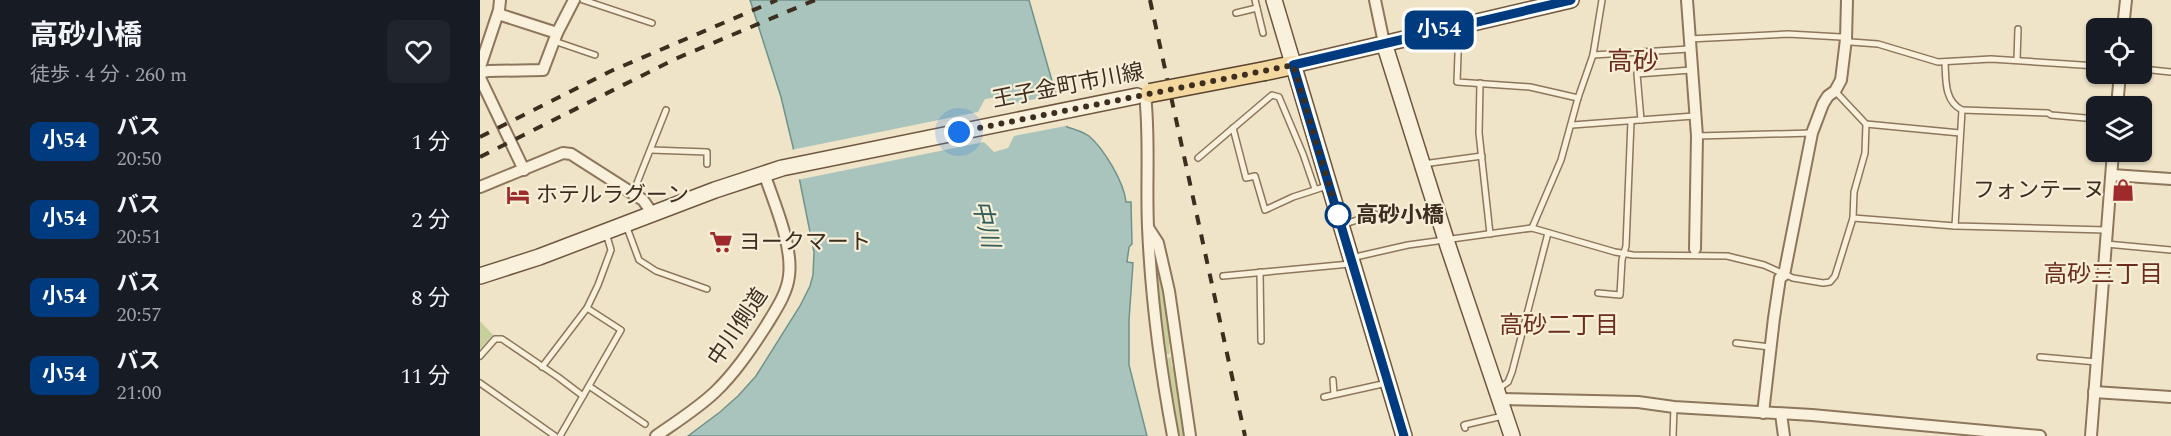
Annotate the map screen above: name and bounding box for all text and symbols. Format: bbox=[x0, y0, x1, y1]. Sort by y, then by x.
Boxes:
line badge: 小54 bbox=[1404, 10, 1474, 50]
text: 高砂小橋 bbox=[30, 14, 142, 57]
text: 小54 bbox=[1417, 14, 1461, 46]
map controls bbox=[2086, 18, 2152, 162]
button: locate bbox=[2086, 18, 2152, 84]
button: heart bbox=[387, 20, 450, 83]
district label: 高砂 bbox=[1607, 42, 1659, 82]
street label: 王子金町市川線 bbox=[989, 55, 1147, 117]
text: 徒歩 · 4 分 · 260 m bbox=[30, 60, 187, 90]
button: layers bbox=[2086, 96, 2152, 162]
text: バス bbox=[117, 111, 161, 144]
your location bbox=[944, 117, 974, 147]
text: 小54 bbox=[42, 125, 87, 157]
text: 1 分 bbox=[411, 126, 450, 159]
text: 20:50 bbox=[117, 144, 162, 174]
place label: フォンテーヌ bbox=[1973, 174, 2105, 207]
shop icon: フォンテーヌ bbox=[2110, 177, 2136, 203]
place label: ホテルラグーン bbox=[536, 179, 689, 212]
hotel icon: ホテルラグーン bbox=[505, 182, 531, 208]
text: バス bbox=[117, 189, 161, 222]
water label: 中川 bbox=[962, 197, 1009, 254]
place label: 高砂小橋 bbox=[1356, 199, 1444, 232]
marker: 高砂小橋 bbox=[1325, 202, 1351, 228]
text: 小54 bbox=[42, 203, 87, 235]
text: 2 分 bbox=[411, 204, 450, 237]
text: 20:51 bbox=[117, 222, 162, 252]
place label: ヨークマート bbox=[739, 226, 871, 259]
supermarket icon: ヨークマート bbox=[708, 229, 734, 255]
district label: 高砂三丁目 bbox=[2043, 257, 2163, 293]
text: バス bbox=[117, 267, 161, 300]
text: 小54 bbox=[42, 281, 87, 313]
street label: 中川側道 bbox=[700, 281, 776, 373]
text: 8 分 bbox=[411, 282, 450, 315]
text: 20:57 bbox=[117, 300, 162, 330]
district label: 高砂二丁目 bbox=[1499, 308, 1619, 344]
text: バス bbox=[117, 345, 161, 378]
text: 小54 bbox=[42, 359, 87, 391]
text: 11 分 bbox=[400, 360, 450, 393]
text: 21:00 bbox=[117, 378, 162, 408]

